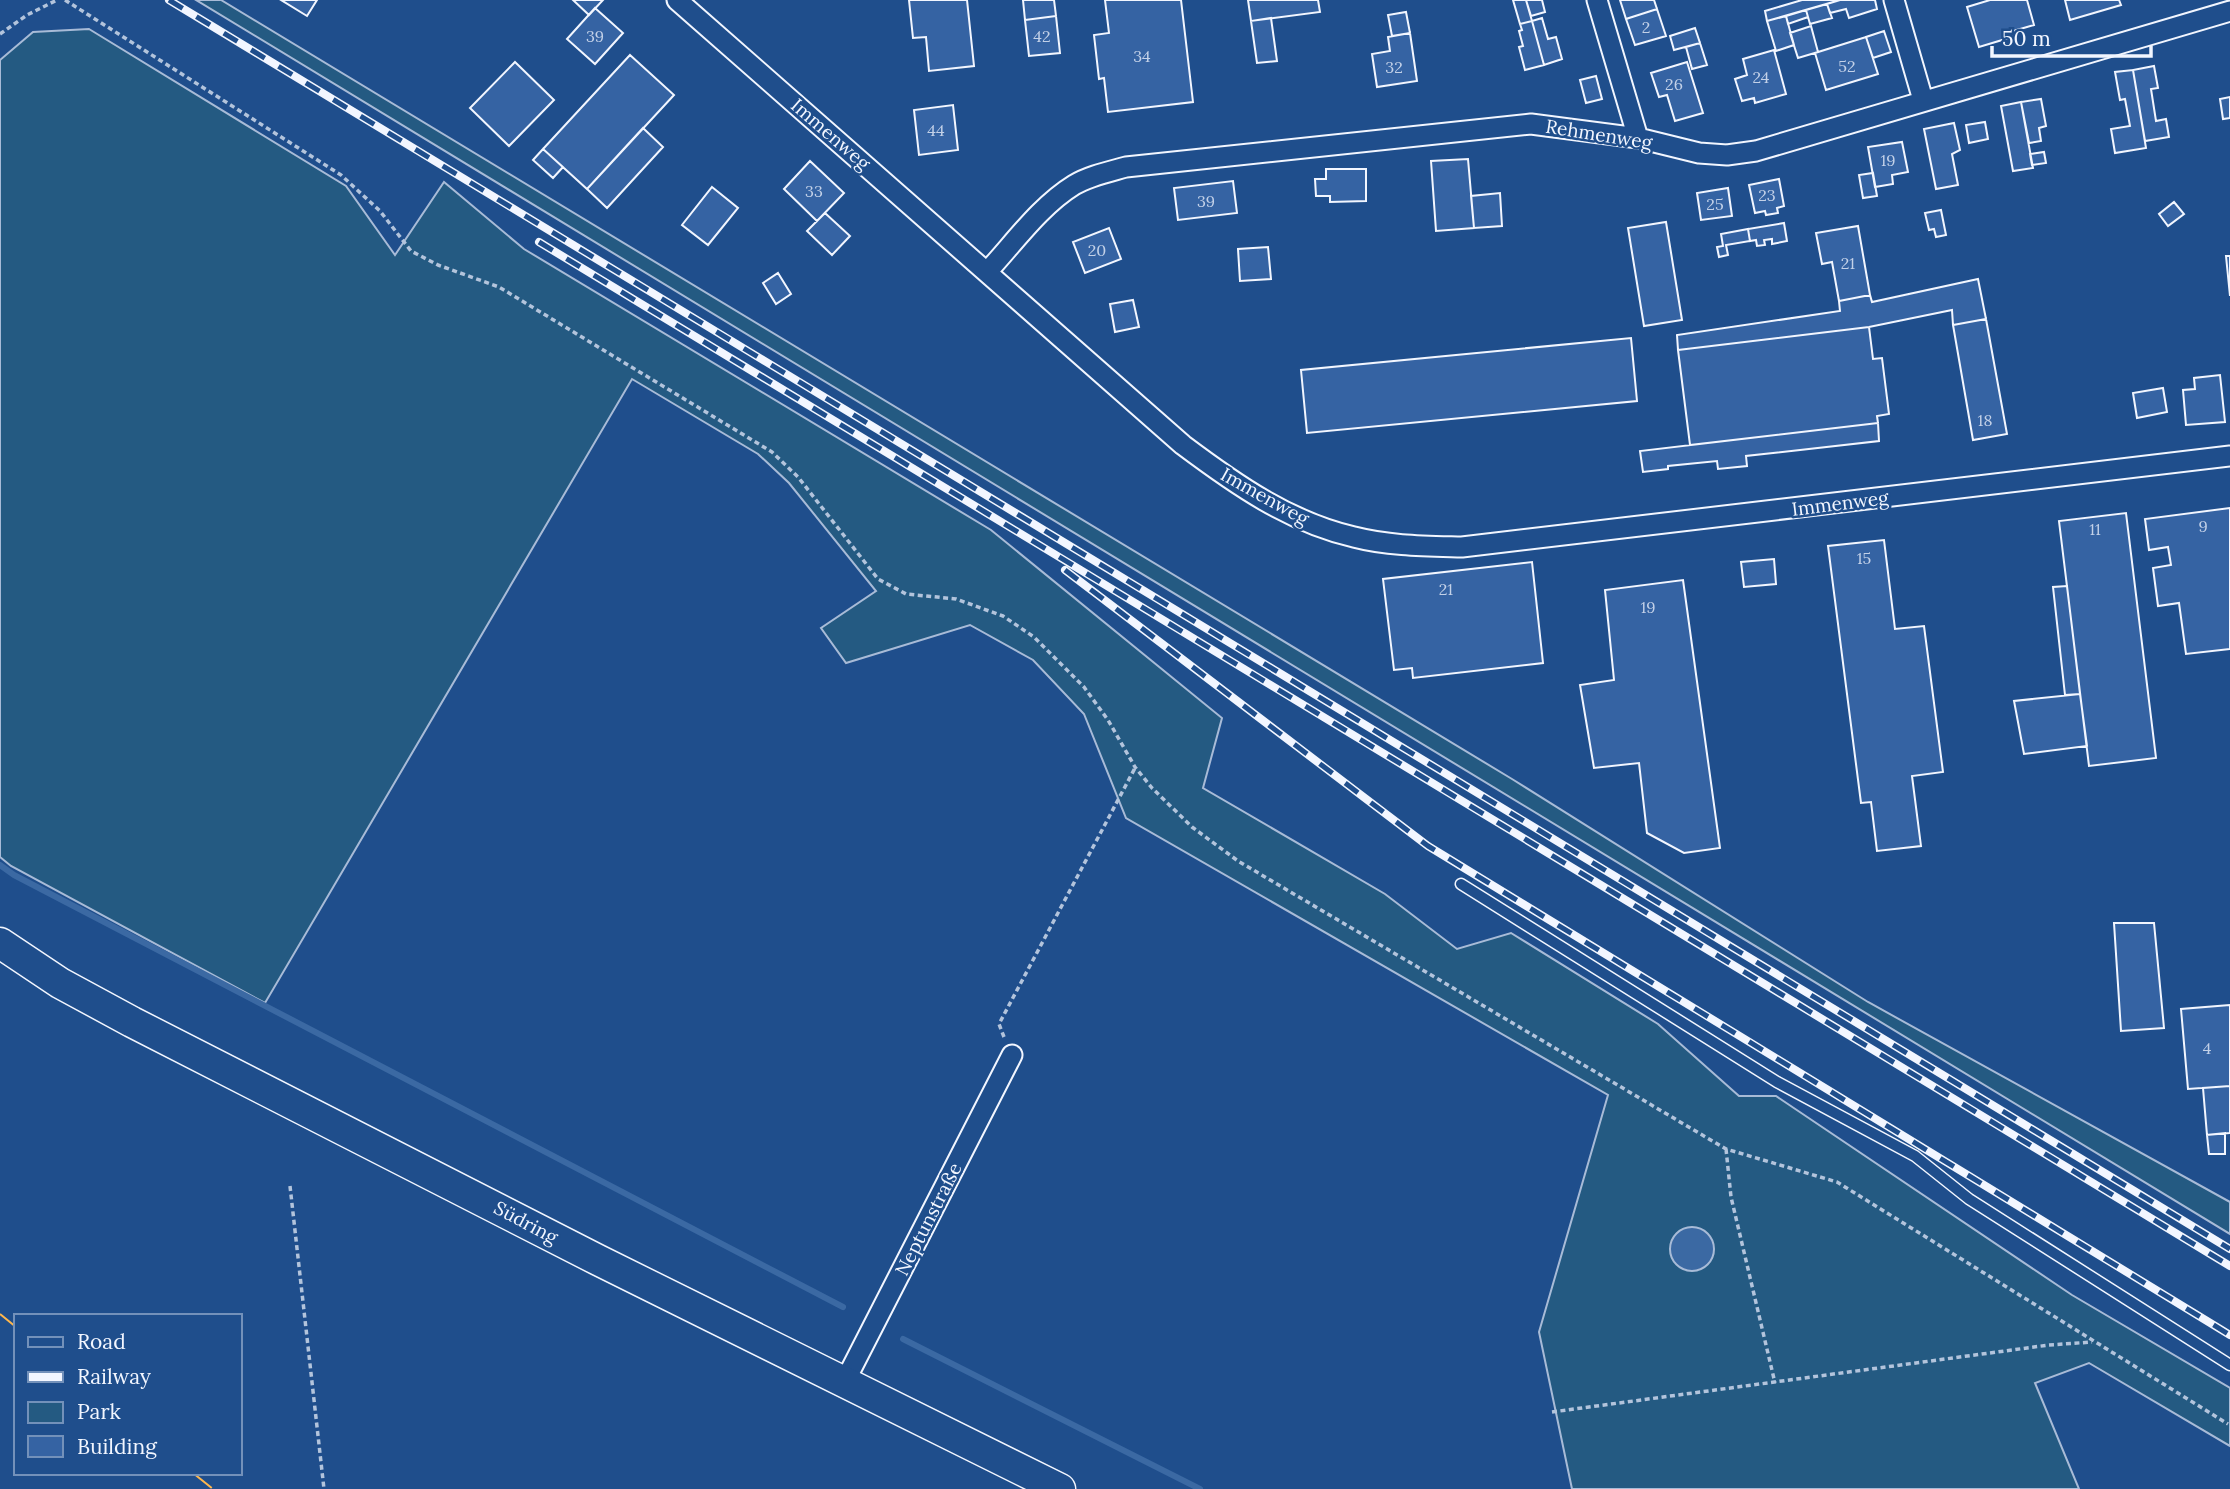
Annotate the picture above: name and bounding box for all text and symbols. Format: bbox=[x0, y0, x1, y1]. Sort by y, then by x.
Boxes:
scale bar bbox=[1992, 14, 2151, 58]
house number: 2 bbox=[1642, 17, 1650, 37]
text: 50 m bbox=[2002, 25, 2051, 52]
house number: 39 bbox=[586, 26, 604, 46]
house number: 42 bbox=[1033, 26, 1051, 46]
house number: 34 bbox=[1133, 46, 1151, 66]
house number: 52 bbox=[1838, 56, 1856, 76]
house number: 32 bbox=[1385, 57, 1403, 77]
house number: 24 bbox=[1753, 67, 1770, 87]
house number: 26 bbox=[1665, 74, 1683, 94]
street label: Immenweg bbox=[786, 93, 876, 175]
street label: Rehmenweg bbox=[1544, 114, 1655, 154]
house number: 44 bbox=[927, 120, 945, 140]
house number: 19 bbox=[1880, 150, 1896, 170]
house number: 33 bbox=[805, 181, 823, 201]
house number: 23 bbox=[1758, 185, 1776, 205]
house number: 39 bbox=[1197, 191, 1215, 211]
house number: 25 bbox=[1706, 194, 1724, 214]
house number: 20 bbox=[1088, 240, 1106, 260]
house number: 21 bbox=[1841, 253, 1855, 273]
house number: 18 bbox=[1978, 410, 1992, 430]
street label: Immenweg bbox=[1217, 462, 1314, 530]
street label: Immenweg bbox=[1790, 485, 1890, 521]
house number: 9 bbox=[2198, 516, 2208, 536]
house number: 11 bbox=[2089, 519, 2101, 539]
house number: 15 bbox=[1857, 548, 1871, 568]
house number: 21 bbox=[1439, 579, 1453, 599]
house number: 19 bbox=[1640, 597, 1656, 617]
house number: 4 bbox=[2203, 1038, 2212, 1058]
street label: Neptunstraße bbox=[889, 1159, 967, 1279]
street label: Südring bbox=[490, 1195, 563, 1249]
legend bbox=[14, 1314, 242, 1475]
text: Road bbox=[77, 1328, 126, 1355]
text: Railway bbox=[77, 1363, 151, 1390]
text: Park bbox=[77, 1398, 121, 1425]
text: Building bbox=[77, 1433, 157, 1460]

